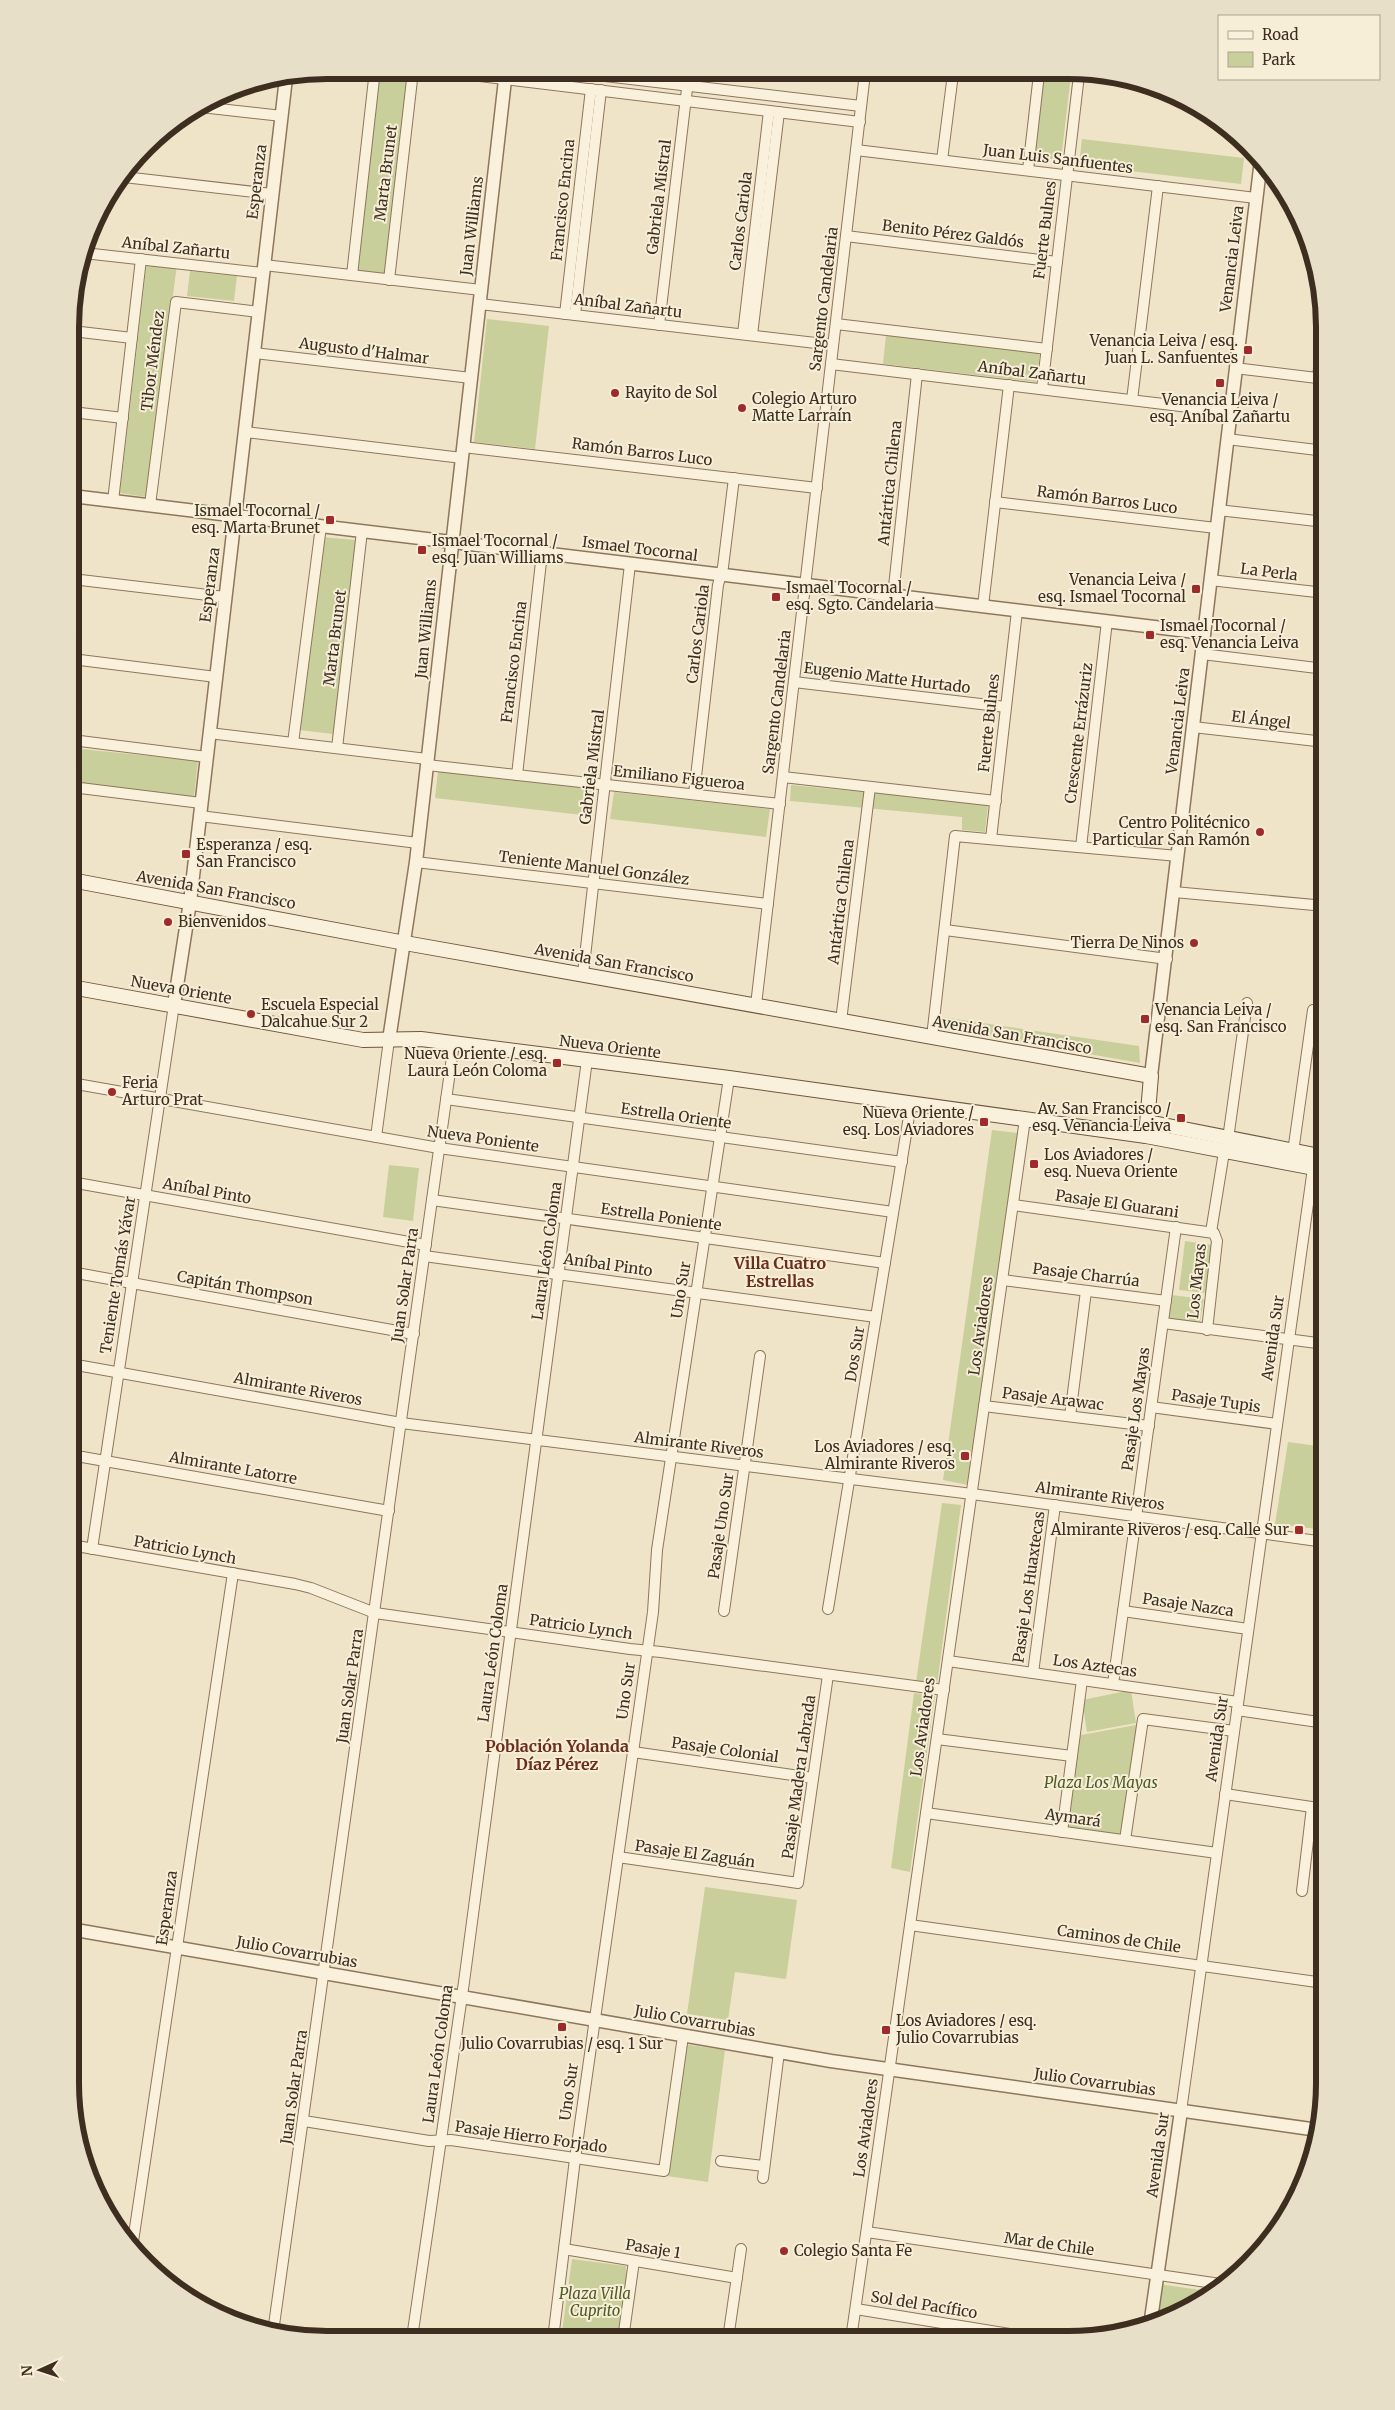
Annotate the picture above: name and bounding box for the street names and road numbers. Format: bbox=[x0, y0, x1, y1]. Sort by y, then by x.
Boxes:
street label: Marta Brunet bbox=[370, 124, 401, 222]
street label: Francisco Encina bbox=[547, 138, 578, 262]
street label: Gabriela Mistral bbox=[642, 138, 675, 256]
street label: Juan Luis Sanfuentes bbox=[981, 140, 1134, 177]
street label: Esperanza bbox=[242, 143, 271, 221]
street label: Carlos Cariola bbox=[725, 170, 756, 271]
street label: Juan Williams bbox=[456, 175, 487, 278]
street label: Fuerte Bulnes bbox=[1029, 180, 1060, 280]
street label: Venancia Leiva bbox=[1215, 205, 1247, 314]
street label: Benito Pérez Galdós bbox=[881, 215, 1025, 252]
street label: Sargento Candelaria bbox=[805, 226, 842, 372]
street label: Aníbal Zañartu bbox=[120, 232, 231, 263]
street label: Aníbal Zañartu bbox=[572, 289, 683, 322]
street label: Tibor Méndez bbox=[137, 310, 168, 412]
street label: Augusto d'Halmar bbox=[297, 333, 430, 368]
street label: Aníbal Zañartu bbox=[976, 356, 1087, 389]
street label: Antártica Chilena bbox=[873, 419, 906, 548]
street label: Ramón Barros Luco bbox=[571, 433, 714, 470]
street label: Ramón Barros Luco bbox=[1036, 481, 1179, 518]
street label: Ismael Tocornal bbox=[581, 532, 699, 565]
street label: Esperanza bbox=[195, 546, 224, 624]
street label: La Perla bbox=[1239, 559, 1299, 584]
street label: Juan Williams bbox=[411, 578, 440, 681]
street label: Carlos Cariola bbox=[682, 583, 713, 684]
street label: Marta Brunet bbox=[319, 589, 350, 687]
street label: Francisco Encina bbox=[497, 600, 530, 724]
street label: Sargento Candelaria bbox=[758, 629, 795, 775]
street label: Eugenio Matte Hurtado bbox=[803, 658, 972, 697]
street label: Crescente Errázuriz bbox=[1060, 662, 1097, 804]
street label: Venancia Leiva bbox=[1161, 667, 1193, 776]
street label: Fuerte Bulnes bbox=[974, 673, 1003, 773]
street label: El Ángel bbox=[1230, 705, 1292, 733]
street label: Gabriela Mistral bbox=[575, 708, 608, 826]
street label: Emiliano Figueroa bbox=[612, 761, 746, 794]
street label: Antártica Chilena bbox=[823, 838, 858, 967]
street label: Teniente Manuel González bbox=[498, 846, 691, 889]
street label: Avenida San Francisco bbox=[134, 866, 297, 913]
street label: Avenida San Francisco bbox=[532, 939, 695, 986]
street label: Nueva Oriente bbox=[129, 971, 233, 1008]
street label: Avenida San Francisco bbox=[930, 1011, 1093, 1058]
street label: Nueva Oriente bbox=[558, 1031, 662, 1062]
street label: Estrella Oriente bbox=[620, 1098, 733, 1133]
street label: Nueva Poniente bbox=[426, 1121, 540, 1156]
street label: Aníbal Pinto bbox=[160, 1173, 253, 1208]
street label: Laura León Coloma bbox=[527, 1181, 566, 1321]
street label: Pasaje El Guarani bbox=[1054, 1185, 1180, 1222]
street label: Teniente Tomás Yávar bbox=[96, 1195, 139, 1355]
street label: Estrella Poniente bbox=[599, 1199, 723, 1234]
street label: Juan Solar Parra bbox=[387, 1226, 422, 1344]
street label: Los Mayas bbox=[1183, 1242, 1210, 1320]
street label: Aníbal Pinto bbox=[561, 1249, 654, 1280]
street label: Pasaje Charrúa bbox=[1031, 1259, 1141, 1290]
street label: Uno Sur bbox=[667, 1260, 694, 1320]
street label: Capitán Thompson bbox=[175, 1266, 315, 1309]
street label: Los Aviadores bbox=[964, 1275, 997, 1377]
street label: Avenida Sur bbox=[1257, 1294, 1288, 1383]
street label: Dos Sur bbox=[841, 1325, 868, 1383]
street label: Pasaje Los Mayas bbox=[1117, 1346, 1154, 1472]
street label: Almirante Riveros bbox=[231, 1368, 364, 1409]
street label: Pasaje Arawac bbox=[1001, 1383, 1105, 1414]
street label: Pasaje Tupis bbox=[1170, 1385, 1262, 1416]
street label: Almirante Riveros bbox=[632, 1427, 765, 1462]
street label: Almirante Latorre bbox=[167, 1447, 299, 1488]
street label: Pasaje Uno Sur bbox=[704, 1471, 737, 1580]
street label: Almirante Riveros bbox=[1033, 1477, 1166, 1514]
street label: Pasaje Los Huaxtecas bbox=[1008, 1510, 1049, 1664]
street label: Patricio Lynch bbox=[132, 1531, 238, 1568]
street label: Laura León Coloma bbox=[473, 1583, 512, 1723]
street label: Pasaje Nazca bbox=[1141, 1589, 1235, 1620]
street label: Patricio Lynch bbox=[528, 1610, 634, 1643]
street label: Juan Solar Parra bbox=[332, 1627, 367, 1745]
street label: Los Aztecas bbox=[1052, 1650, 1138, 1681]
street label: Uno Sur bbox=[612, 1661, 639, 1721]
street label: Los Aviadores bbox=[906, 1676, 939, 1778]
street label: Pasaje Madera Labrada bbox=[778, 1694, 819, 1860]
street label: Avenida Sur bbox=[1201, 1695, 1232, 1784]
street label: Pasaje Colonial bbox=[670, 1733, 780, 1766]
street label: Aymará bbox=[1043, 1804, 1102, 1831]
street label: Pasaje El Zaguán bbox=[634, 1836, 757, 1871]
street label: Esperanza bbox=[152, 1869, 181, 1947]
street label: Caminos de Chile bbox=[1056, 1920, 1182, 1957]
street label: Julio Covarrubias bbox=[234, 1931, 359, 1972]
street label: Laura León Coloma bbox=[418, 1984, 457, 2124]
street label: Julio Covarrubias bbox=[632, 2000, 757, 2041]
street label: Juan Solar Parra bbox=[276, 2028, 311, 2146]
street label: Uno Sur bbox=[555, 2062, 582, 2122]
street label: Julio Covarrubias bbox=[1032, 2063, 1157, 2099]
street label: Los Aviadores bbox=[849, 2077, 882, 2179]
street label: Avenida Sur bbox=[1142, 2111, 1173, 2200]
street label: Pasaje Hierro Forjado bbox=[454, 2116, 609, 2157]
street label: Mar de Chile bbox=[1003, 2228, 1095, 2259]
street label: Pasaje 1 bbox=[624, 2235, 682, 2262]
street label: Sol del Pacífico bbox=[869, 2287, 979, 2322]

